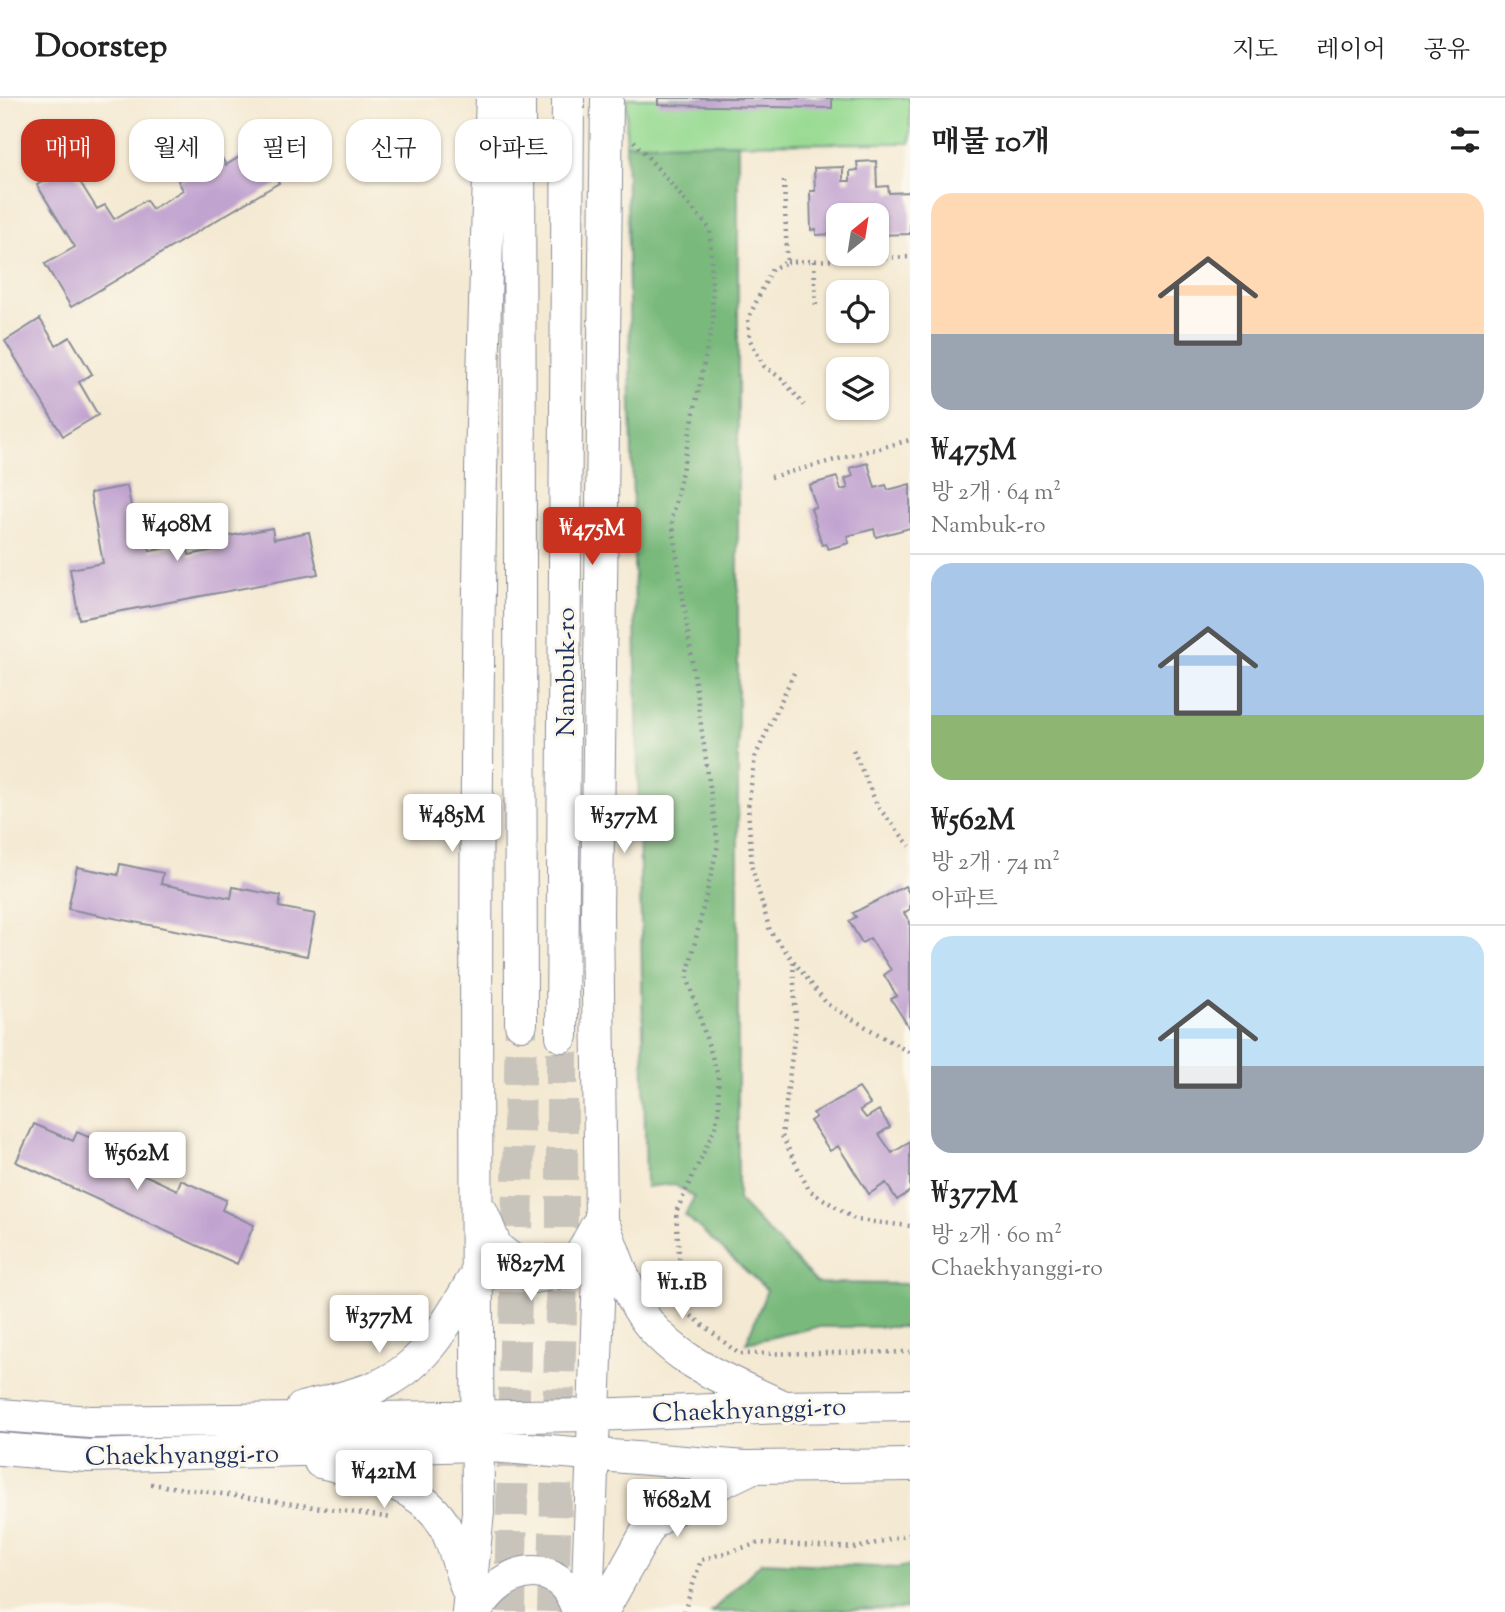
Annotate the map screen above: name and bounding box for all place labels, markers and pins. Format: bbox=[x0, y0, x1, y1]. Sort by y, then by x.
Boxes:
pin: ₩408M bbox=[128, 504, 226, 563]
pin: ₩475M bbox=[543, 508, 641, 567]
pin: ₩485M bbox=[403, 794, 501, 854]
pin: ₩377M bbox=[575, 796, 673, 855]
pin: ₩562M bbox=[88, 1132, 186, 1192]
pin: ₩827M bbox=[482, 1244, 580, 1303]
pin: ₩1.1B bbox=[633, 1262, 731, 1321]
pin: ₩377M bbox=[330, 1296, 428, 1355]
pin: ₩421M bbox=[335, 1450, 433, 1510]
pin: ₩682M bbox=[628, 1480, 726, 1539]

